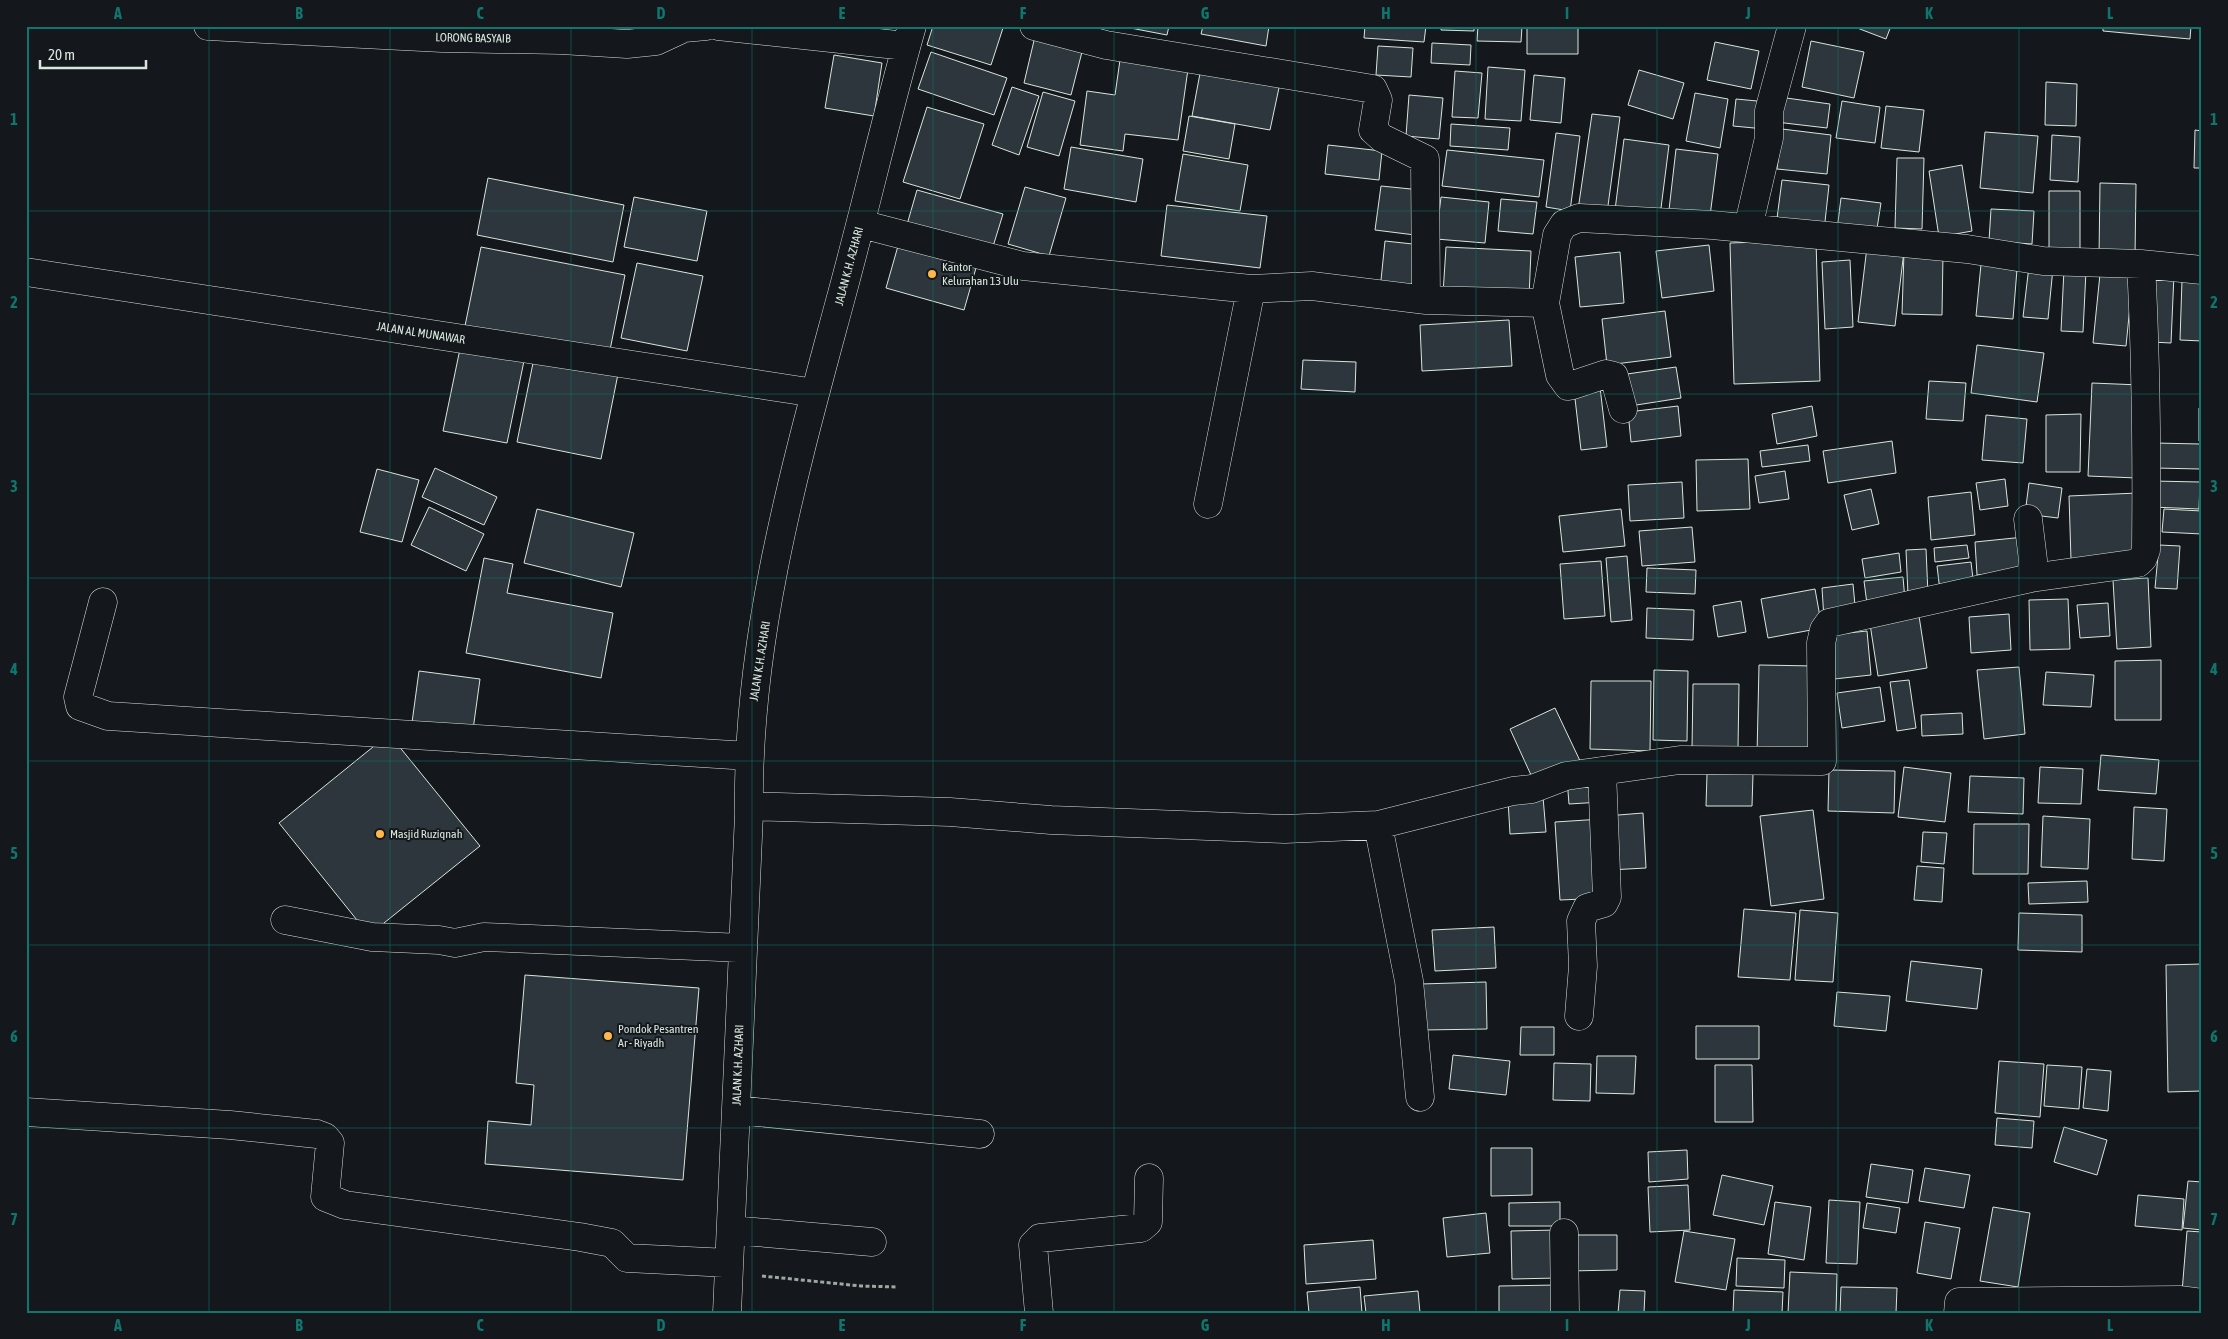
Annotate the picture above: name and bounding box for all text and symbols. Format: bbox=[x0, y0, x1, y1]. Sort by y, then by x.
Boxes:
text: A bbox=[113, 4, 122, 22]
text: B bbox=[295, 4, 303, 22]
text: C bbox=[476, 4, 484, 22]
text: D bbox=[657, 4, 666, 22]
text: E bbox=[839, 4, 846, 22]
text: F bbox=[1020, 4, 1027, 22]
text: G bbox=[1201, 4, 1210, 22]
text: H bbox=[1381, 4, 1391, 22]
text: I bbox=[1565, 4, 1569, 22]
text: J bbox=[1744, 4, 1751, 22]
text: K bbox=[1925, 4, 1933, 22]
text: L bbox=[2107, 4, 2114, 22]
street label: LORONG BASYAIB bbox=[435, 30, 511, 46]
scale bar bbox=[40, 38, 146, 70]
text: 20 m bbox=[48, 46, 75, 63]
text: 1 bbox=[10, 110, 18, 128]
text: 1 bbox=[2210, 110, 2218, 128]
street label: JALAN K.H. AZHARI bbox=[832, 225, 866, 307]
place label: Kantor Kelurahan 13 Ulu bbox=[942, 260, 1019, 288]
marker: Kantor Kelurahan 13 Ulu bbox=[926, 268, 938, 280]
text: 2 bbox=[10, 293, 18, 311]
text: 2 bbox=[2210, 293, 2218, 311]
street label: JALAN AL MUNAWAR bbox=[376, 319, 466, 347]
text: 3 bbox=[10, 477, 18, 495]
text: 3 bbox=[2210, 477, 2218, 495]
street label: JALAN K.H. AZHARI bbox=[747, 620, 773, 702]
text: 4 bbox=[9, 660, 18, 678]
text: 4 bbox=[2209, 660, 2218, 678]
place label: Masjid Ruziqnah bbox=[390, 827, 463, 841]
marker: Masjid Ruziqnah bbox=[374, 828, 386, 840]
text: 5 bbox=[10, 844, 18, 862]
text: 5 bbox=[2210, 844, 2218, 862]
place label: Pondok Pesantren Ar - Riyadh bbox=[618, 1022, 699, 1050]
street label: JALAN K.H. AZHARI bbox=[730, 1024, 746, 1106]
text: 6 bbox=[10, 1027, 18, 1045]
text: 6 bbox=[2210, 1027, 2218, 1045]
marker: Pondok Pesantren Ar - Riyadh bbox=[602, 1030, 614, 1042]
text: 7 bbox=[10, 1210, 18, 1228]
text: 7 bbox=[2210, 1210, 2218, 1228]
text: A bbox=[113, 1316, 122, 1334]
text: B bbox=[295, 1316, 303, 1334]
text: C bbox=[476, 1316, 484, 1334]
text: D bbox=[657, 1316, 666, 1334]
text: E bbox=[839, 1316, 846, 1334]
text: F bbox=[1020, 1316, 1027, 1334]
text: G bbox=[1201, 1316, 1210, 1334]
text: H bbox=[1381, 1316, 1391, 1334]
text: I bbox=[1565, 1316, 1569, 1334]
text: J bbox=[1744, 1316, 1751, 1334]
text: K bbox=[1925, 1316, 1933, 1334]
text: L bbox=[2107, 1316, 2114, 1334]

